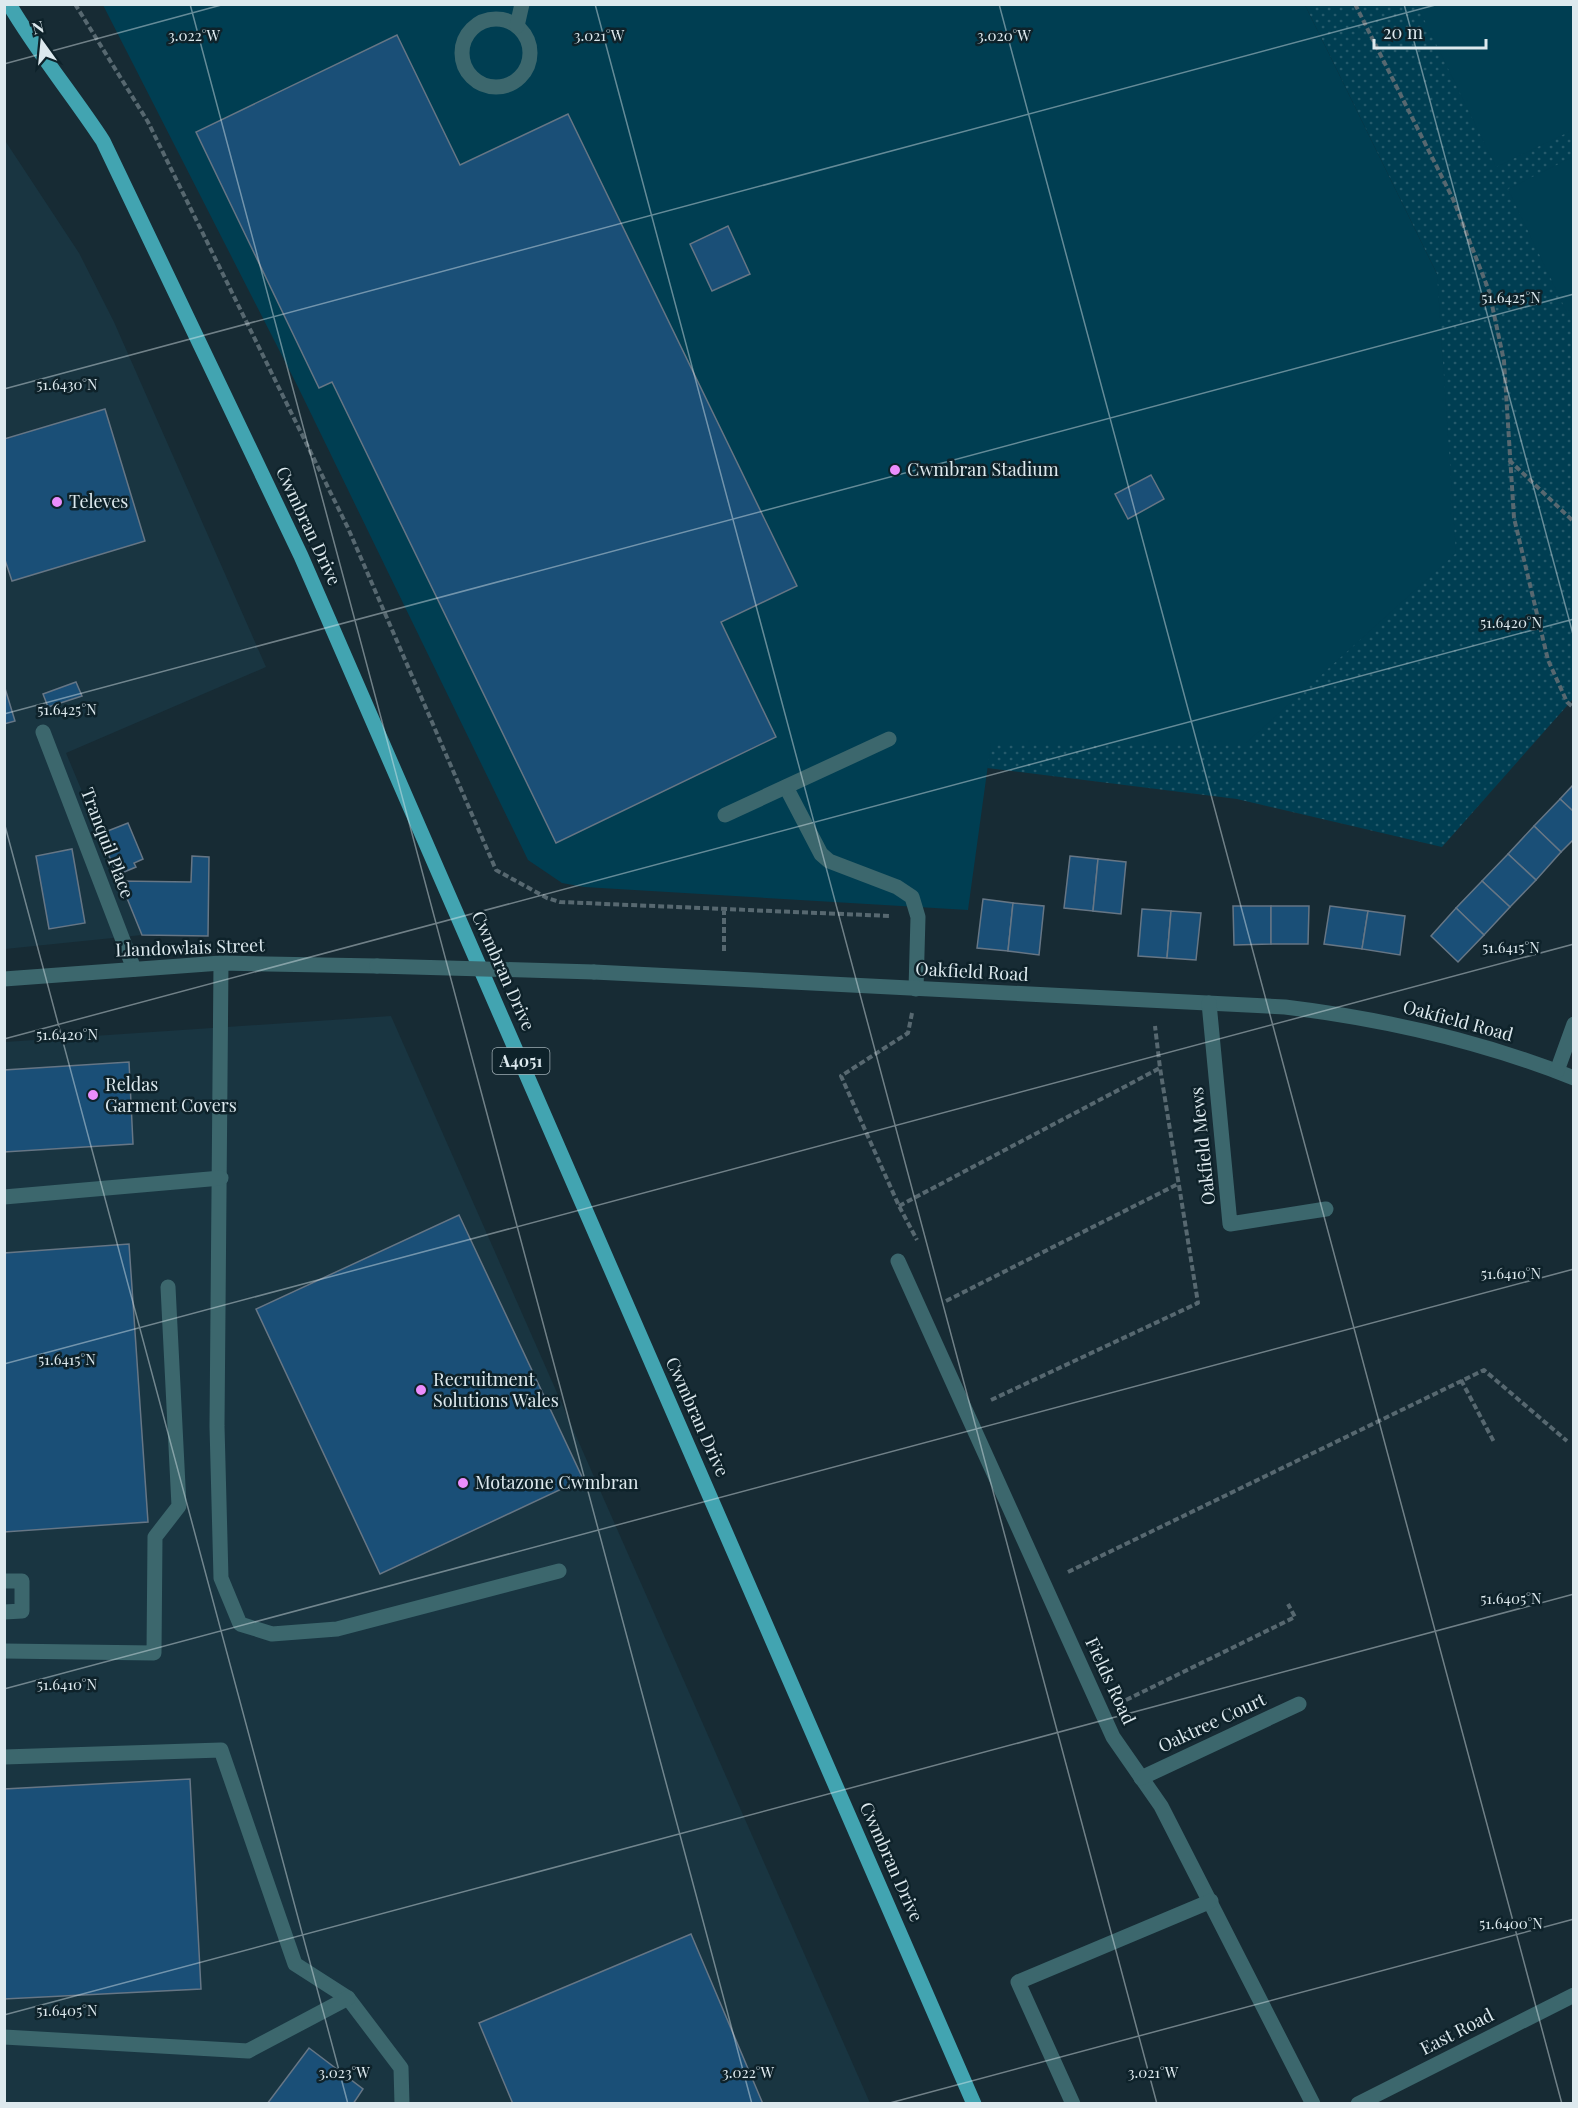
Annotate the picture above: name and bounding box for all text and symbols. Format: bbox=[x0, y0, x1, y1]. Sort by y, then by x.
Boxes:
north arrow bbox=[12, 12, 72, 72]
scale bar bbox=[1374, 12, 1486, 50]
text: N bbox=[30, 15, 47, 39]
text: 20 m bbox=[1383, 20, 1423, 44]
text: 3.022°W bbox=[168, 25, 221, 45]
text: 3.021°W bbox=[574, 25, 625, 45]
text: 3.020°W bbox=[977, 25, 1031, 45]
text: 51.6425°N bbox=[1481, 287, 1541, 307]
text: 51.6430°N bbox=[36, 374, 98, 394]
place label: Cwmbran Stadium bbox=[907, 457, 1059, 481]
street label: Cwmbran Drive bbox=[271, 462, 347, 589]
marker: Cwmbran Stadium bbox=[888, 463, 902, 477]
place label: Televes bbox=[69, 489, 128, 513]
marker: Televes bbox=[50, 495, 64, 509]
text: 51.6420°N bbox=[1480, 612, 1542, 632]
text: 51.6425°N bbox=[37, 699, 97, 719]
street label: Tranquil Place bbox=[76, 784, 140, 901]
street label: Cwmbran Drive bbox=[467, 907, 541, 1034]
street label: Llandowlais Street bbox=[115, 932, 266, 962]
text: 51.6415°N bbox=[1482, 937, 1540, 957]
street label: Oakfield Road bbox=[915, 956, 1030, 986]
street label: Oakfield Road bbox=[1400, 994, 1517, 1046]
text: 51.6420°N bbox=[36, 1024, 98, 1044]
road number: A4051 bbox=[492, 1048, 550, 1074]
place label: Reldas Garment Covers bbox=[105, 1072, 237, 1117]
street label: Oakfield Mews bbox=[1184, 1086, 1220, 1206]
marker: Reldas Garment Covers bbox=[86, 1088, 100, 1102]
text: 51.6410°N bbox=[1481, 1263, 1542, 1283]
text: 51.6415°N bbox=[38, 1349, 96, 1369]
street label: Cwmbran Drive bbox=[661, 1353, 735, 1480]
place label: Recruitment Solutions Wales bbox=[433, 1367, 559, 1412]
marker: Recruitment Solutions Wales bbox=[414, 1383, 428, 1397]
place label: Motazone Cwmbran bbox=[475, 1470, 639, 1494]
marker: Motazone Cwmbran bbox=[456, 1476, 470, 1490]
text: 51.6405°N bbox=[1480, 1588, 1542, 1608]
street label: Fields Road bbox=[1080, 1633, 1142, 1729]
text: 51.6410°N bbox=[37, 1674, 98, 1694]
street label: Oaktree Court bbox=[1154, 1686, 1270, 1757]
street label: Cwmbran Drive bbox=[855, 1798, 929, 1925]
text: 51.6400°N bbox=[1479, 1913, 1543, 1933]
text: 51.6405°N bbox=[36, 2000, 98, 2020]
street label: East Road bbox=[1416, 2002, 1498, 2060]
text: 3.023°W bbox=[318, 2062, 370, 2082]
text: 3.022°W bbox=[722, 2062, 775, 2082]
text: 3.021°W bbox=[1128, 2062, 1179, 2082]

